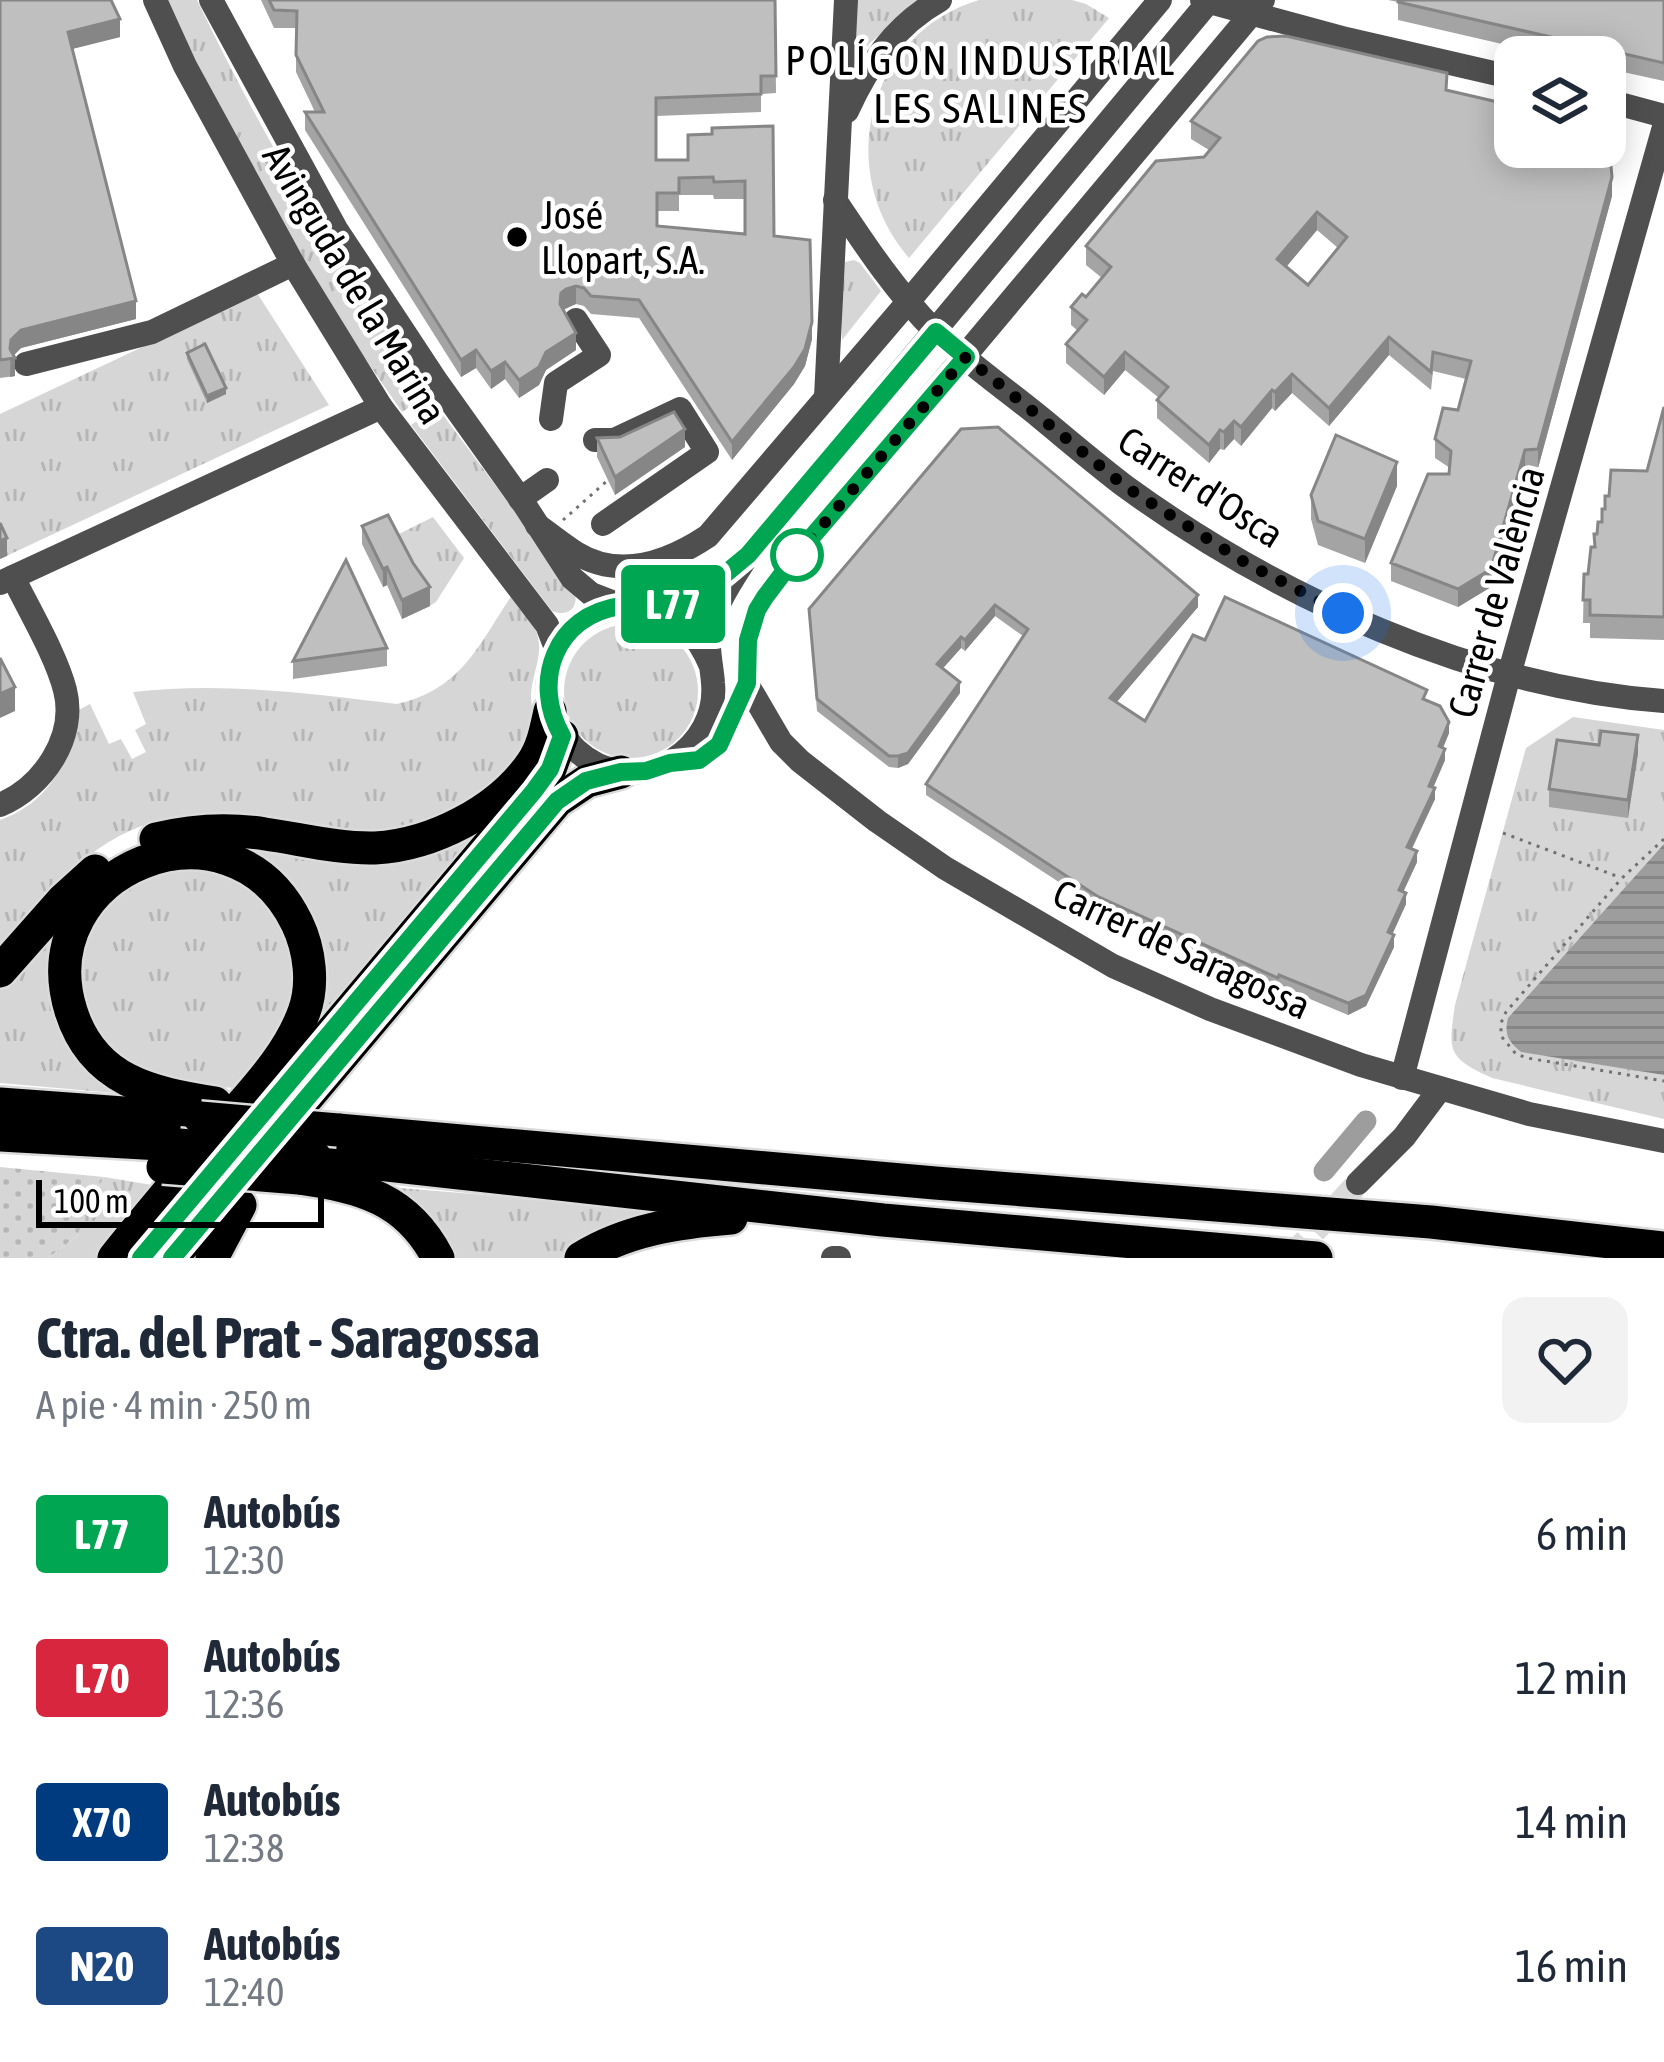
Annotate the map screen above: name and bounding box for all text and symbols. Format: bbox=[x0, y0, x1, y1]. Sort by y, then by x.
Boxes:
district label: POLÍGON INDUSTRIAL LES SALINES bbox=[785, 36, 1177, 132]
map controls bbox=[1494, 36, 1626, 168]
button: layers bbox=[1494, 36, 1626, 168]
street label: Avinguda de la Marina bbox=[254, 136, 456, 432]
place label: José Llopart, S.A. bbox=[541, 193, 705, 282]
marker: José Llopart, S.A. bbox=[504, 224, 530, 250]
street label: Carrer d'Osca bbox=[1110, 418, 1292, 556]
street label: Carrer de València bbox=[1439, 461, 1553, 723]
unlabelled marker bbox=[772, 530, 822, 580]
line badge: L77 bbox=[604, 565, 742, 643]
text: L77 bbox=[645, 580, 701, 628]
your location bbox=[1313, 583, 1373, 643]
street label: Carrer de Saragossa bbox=[1047, 870, 1317, 1028]
scale bar bbox=[36, 1174, 324, 1227]
text: 100 m bbox=[54, 1182, 129, 1220]
button: heart bbox=[1502, 1297, 1628, 1423]
text: Ctra. del Prat - Saragossa bbox=[36, 1305, 540, 1370]
text: A pie · 4 min · 250 m bbox=[36, 1383, 312, 1427]
text: Autobús bbox=[204, 1486, 340, 1538]
text: 6 min bbox=[1536, 1508, 1628, 1560]
text: L77 bbox=[74, 1510, 130, 1558]
text: 12:30 bbox=[204, 1538, 284, 1582]
text: Autobús bbox=[204, 1630, 340, 1682]
text: 12 min bbox=[1515, 1652, 1628, 1704]
text: L70 bbox=[74, 1654, 130, 1702]
text: 12:36 bbox=[204, 1682, 284, 1726]
text: Autobús bbox=[204, 1774, 340, 1826]
text: 14 min bbox=[1515, 1796, 1628, 1848]
text: X70 bbox=[73, 1798, 131, 1846]
text: 12:38 bbox=[204, 1826, 284, 1870]
text: Autobús bbox=[204, 1918, 340, 1970]
text: 16 min bbox=[1515, 1940, 1628, 1992]
text: N20 bbox=[70, 1942, 134, 1990]
text: 12:40 bbox=[204, 1970, 284, 2014]

